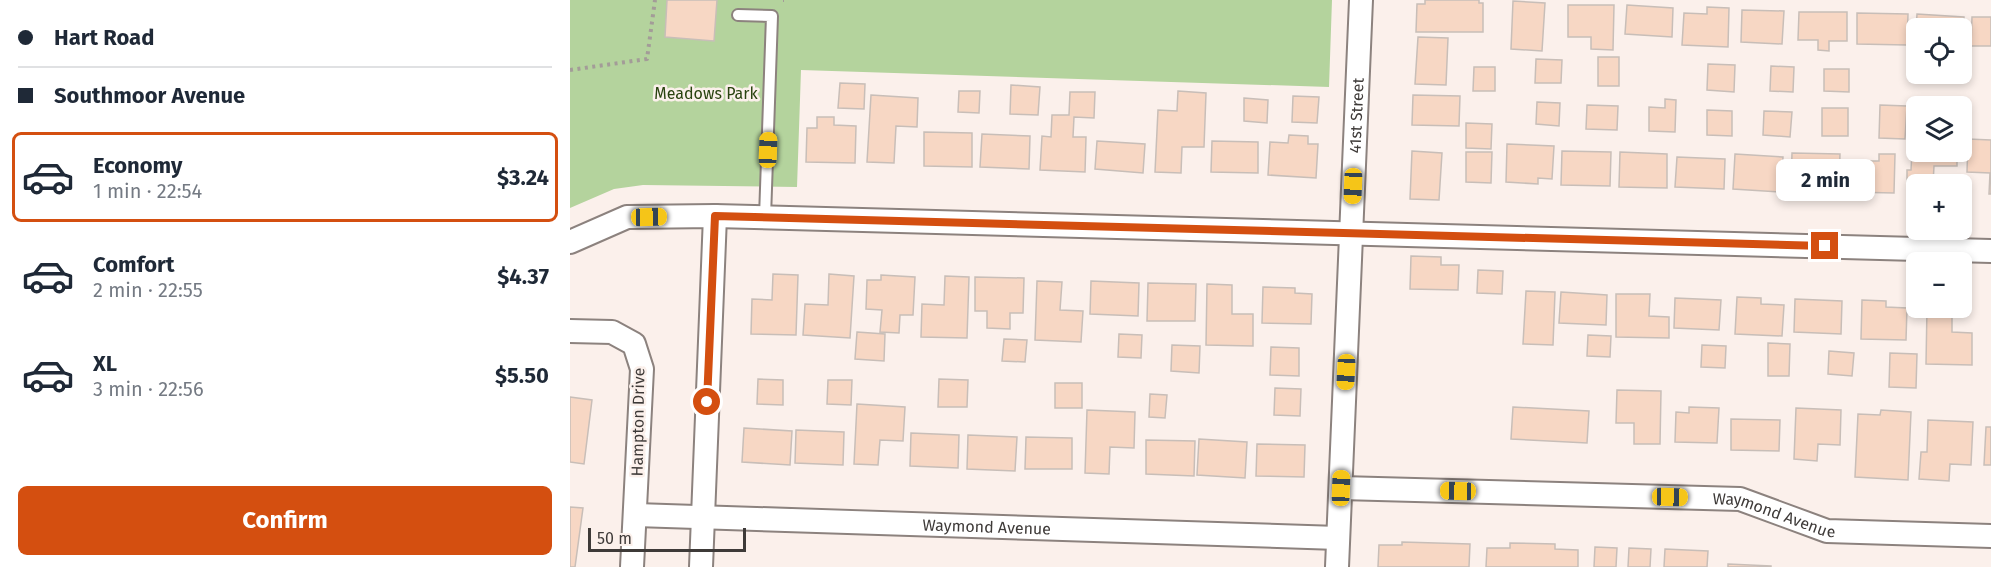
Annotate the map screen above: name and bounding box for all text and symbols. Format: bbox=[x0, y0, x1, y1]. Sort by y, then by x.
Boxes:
map controls bbox=[1906, 18, 1972, 318]
button: locate bbox=[1906, 18, 1972, 84]
text: Hart Road bbox=[54, 24, 154, 51]
street label: 41st Street bbox=[1345, 77, 1367, 154]
text: Southmoor Avenue bbox=[54, 82, 245, 109]
park label: Meadows Park bbox=[654, 84, 758, 103]
button: layers bbox=[1906, 96, 1972, 162]
car bbox=[758, 132, 778, 168]
icon: car bbox=[21, 150, 75, 204]
text: Economy bbox=[93, 152, 182, 179]
callout: 2 min bbox=[1776, 159, 1874, 201]
text: $3.24 bbox=[497, 164, 549, 191]
car bbox=[1343, 168, 1363, 204]
text: 2 min bbox=[1801, 168, 1850, 192]
button: + bbox=[1906, 174, 1972, 240]
text: 1 min · 22:54 bbox=[93, 179, 202, 203]
car bbox=[631, 208, 667, 226]
route end bbox=[1811, 232, 1838, 259]
icon: car bbox=[21, 249, 75, 303]
text: Comfort bbox=[93, 251, 174, 278]
button: − bbox=[1906, 252, 1972, 318]
text: $4.37 bbox=[497, 263, 549, 290]
text: 2 min · 22:55 bbox=[93, 278, 203, 302]
icon: car bbox=[21, 348, 75, 402]
text: XL bbox=[93, 350, 117, 377]
car bbox=[1336, 354, 1356, 390]
text: $5.50 bbox=[495, 362, 549, 389]
street label: Hampton Drive bbox=[628, 367, 648, 477]
text: 3 min · 22:56 bbox=[93, 377, 204, 401]
route start bbox=[693, 388, 720, 415]
car bbox=[1331, 470, 1351, 506]
car bbox=[1440, 482, 1476, 500]
button: Confirm bbox=[18, 486, 552, 555]
car bbox=[1652, 488, 1688, 506]
street label: Waymond Avenue bbox=[1712, 489, 1836, 541]
street label: Waymond Avenue bbox=[922, 515, 1051, 538]
scale bar bbox=[588, 525, 746, 552]
text: 50 m bbox=[597, 529, 632, 548]

